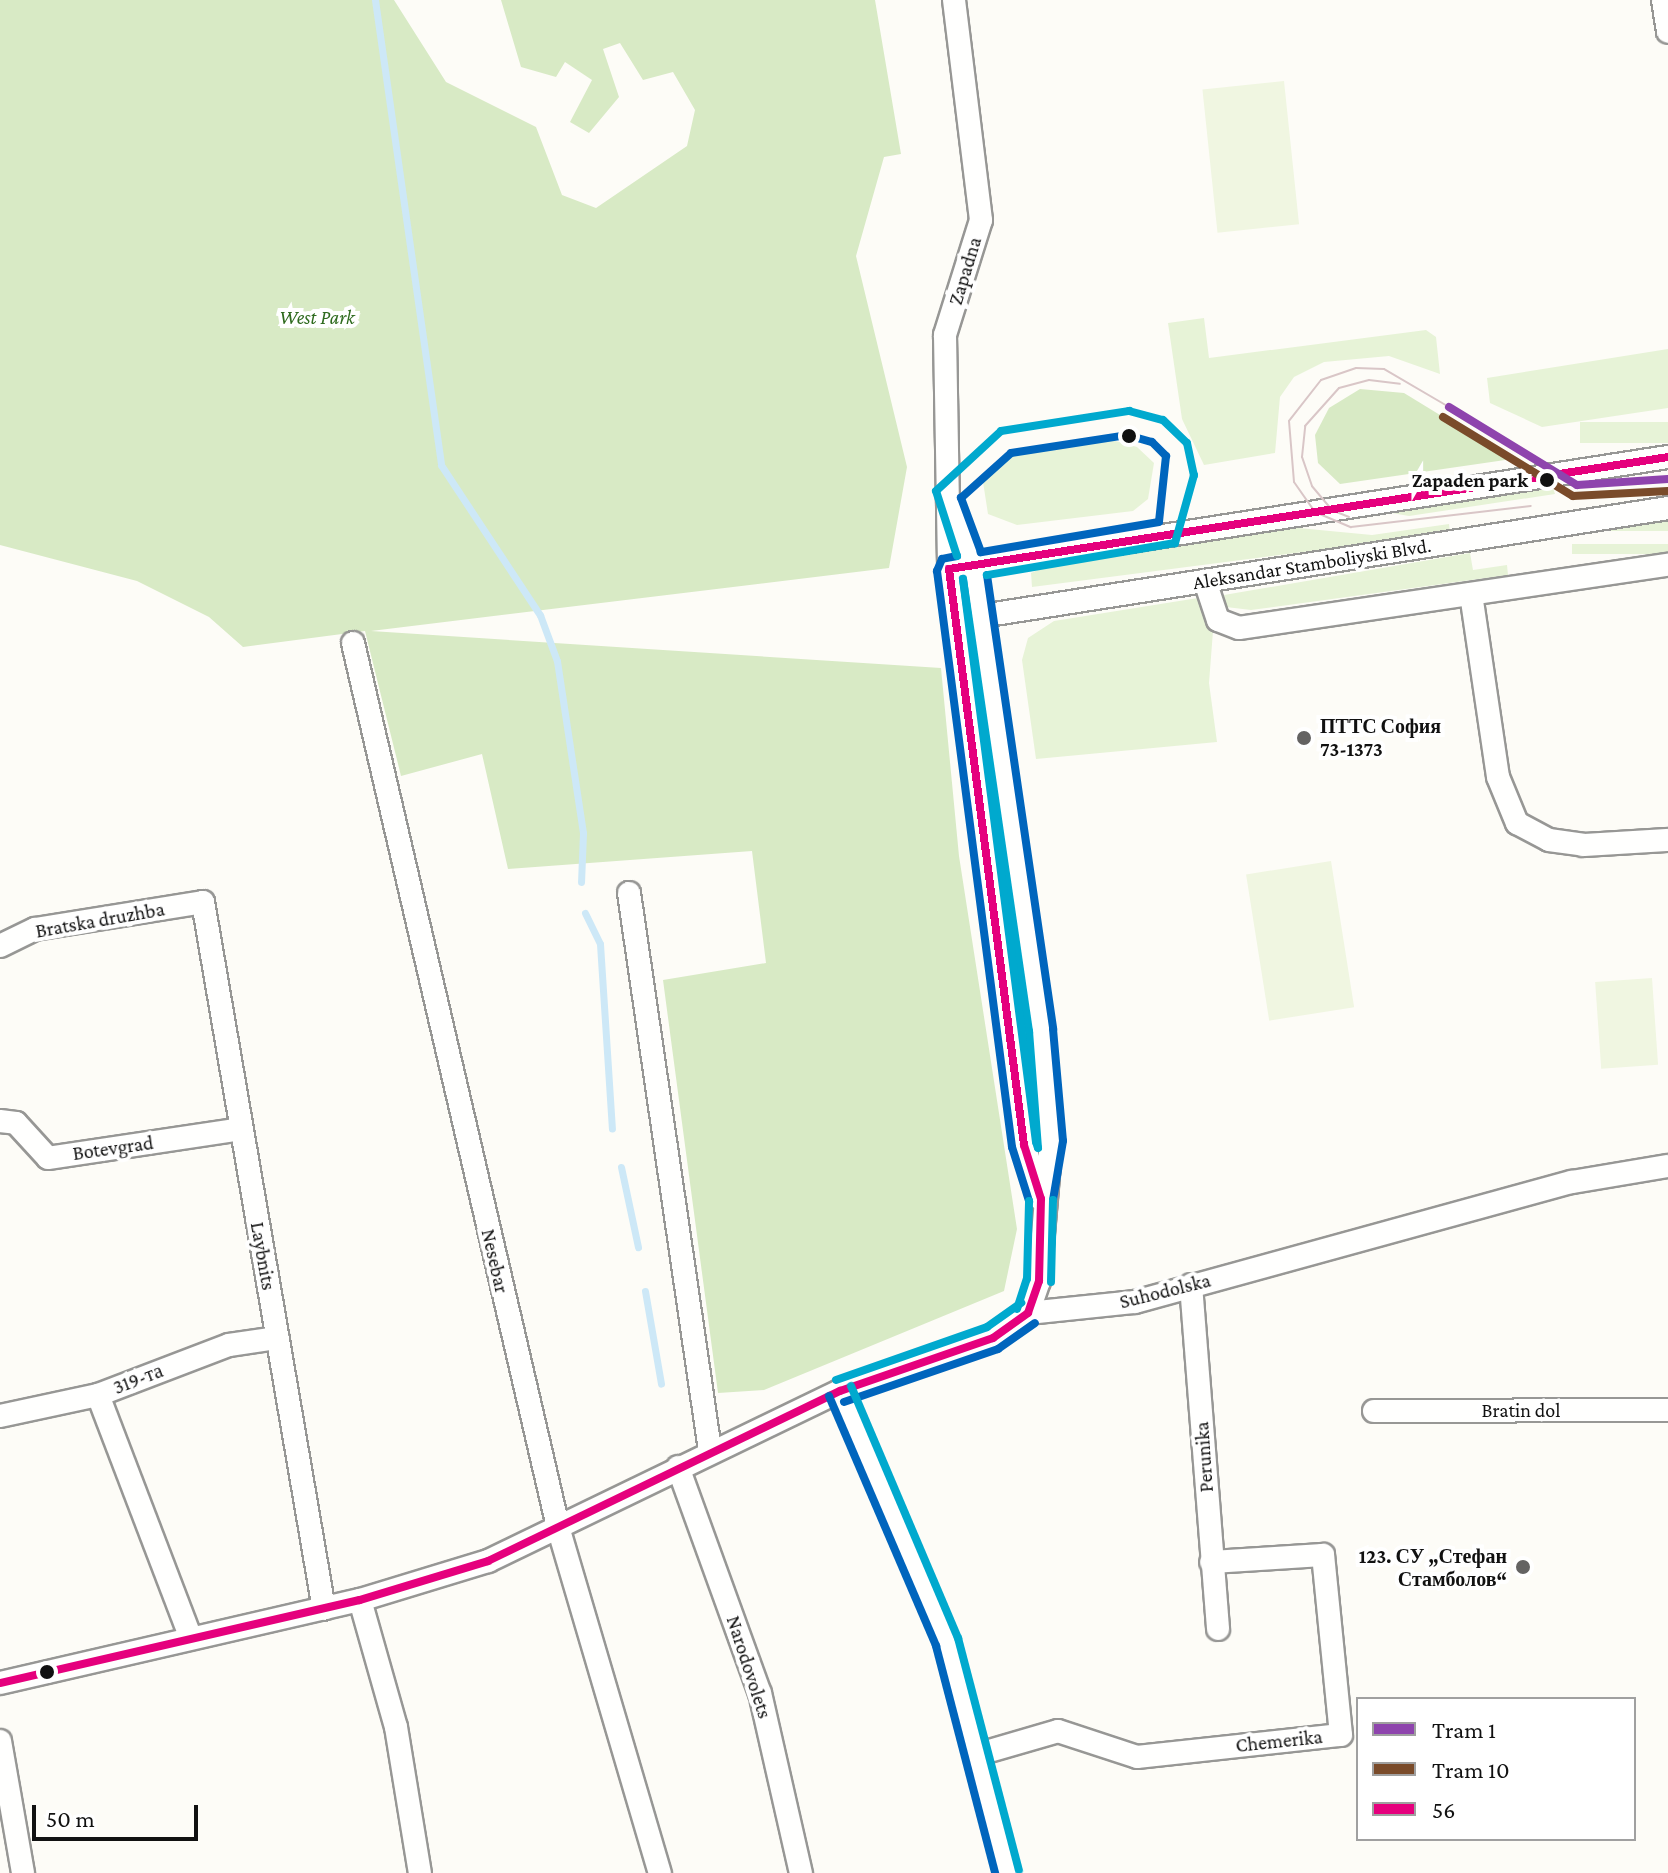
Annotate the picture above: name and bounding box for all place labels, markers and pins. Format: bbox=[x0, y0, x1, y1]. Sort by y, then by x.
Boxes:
unlabelled marker bbox=[1121, 428, 1137, 444]
place label: Zapaden park bbox=[1412, 468, 1528, 492]
marker: Zapaden park bbox=[1535, 468, 1559, 492]
place label: ПТТС София 73-1373 bbox=[1320, 714, 1441, 761]
marker: ПТТС София 73-1373 bbox=[1295, 729, 1313, 747]
place label: 123. СУ „Стефан Стамболов“ bbox=[1359, 1544, 1507, 1591]
marker: 123. СУ „Стефан Стамболов“ bbox=[1514, 1558, 1532, 1576]
unlabelled marker bbox=[39, 1664, 55, 1680]

